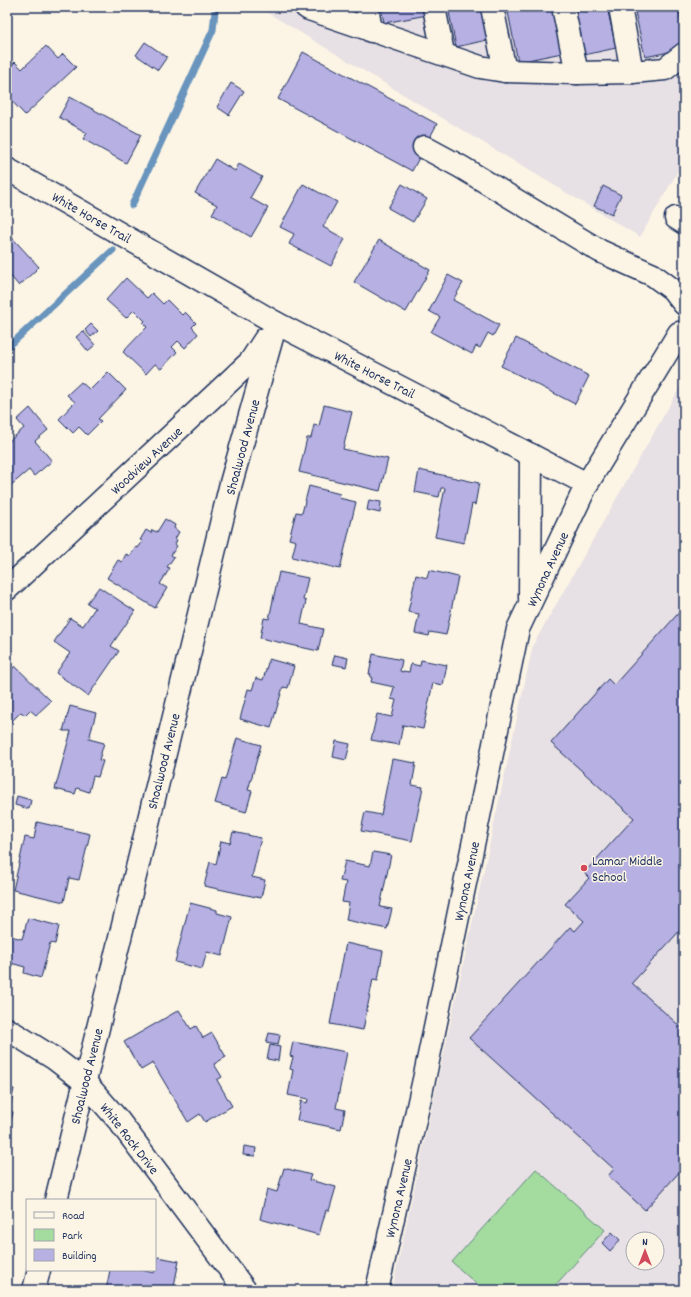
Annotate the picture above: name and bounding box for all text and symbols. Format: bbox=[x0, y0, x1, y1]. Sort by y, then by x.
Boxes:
street label: White Horse Trail bbox=[48, 188, 135, 250]
street label: White Horse Trail bbox=[330, 347, 419, 405]
street label: Shoalwood Avenue bbox=[222, 397, 266, 498]
street label: Woodview Avenue bbox=[107, 423, 188, 500]
street label: Wynona Avenue bbox=[523, 529, 575, 611]
street label: Shoalwood Avenue bbox=[143, 711, 187, 812]
street label: Wynona Avenue bbox=[450, 840, 486, 923]
place label: Lamar Middle School bbox=[592, 852, 662, 888]
marker: Lamar Middle School bbox=[579, 863, 589, 873]
street label: Shoalwood Avenue bbox=[66, 1026, 110, 1127]
street label: White Rock Drive bbox=[94, 1099, 163, 1179]
street label: Wynona Avenue bbox=[381, 1157, 419, 1240]
legend bbox=[26, 1199, 156, 1271]
text: Road bbox=[62, 1208, 84, 1225]
text: Park bbox=[62, 1228, 83, 1245]
north arrow bbox=[625, 1231, 665, 1271]
text: N bbox=[642, 1235, 648, 1251]
text: Building bbox=[62, 1248, 97, 1265]

